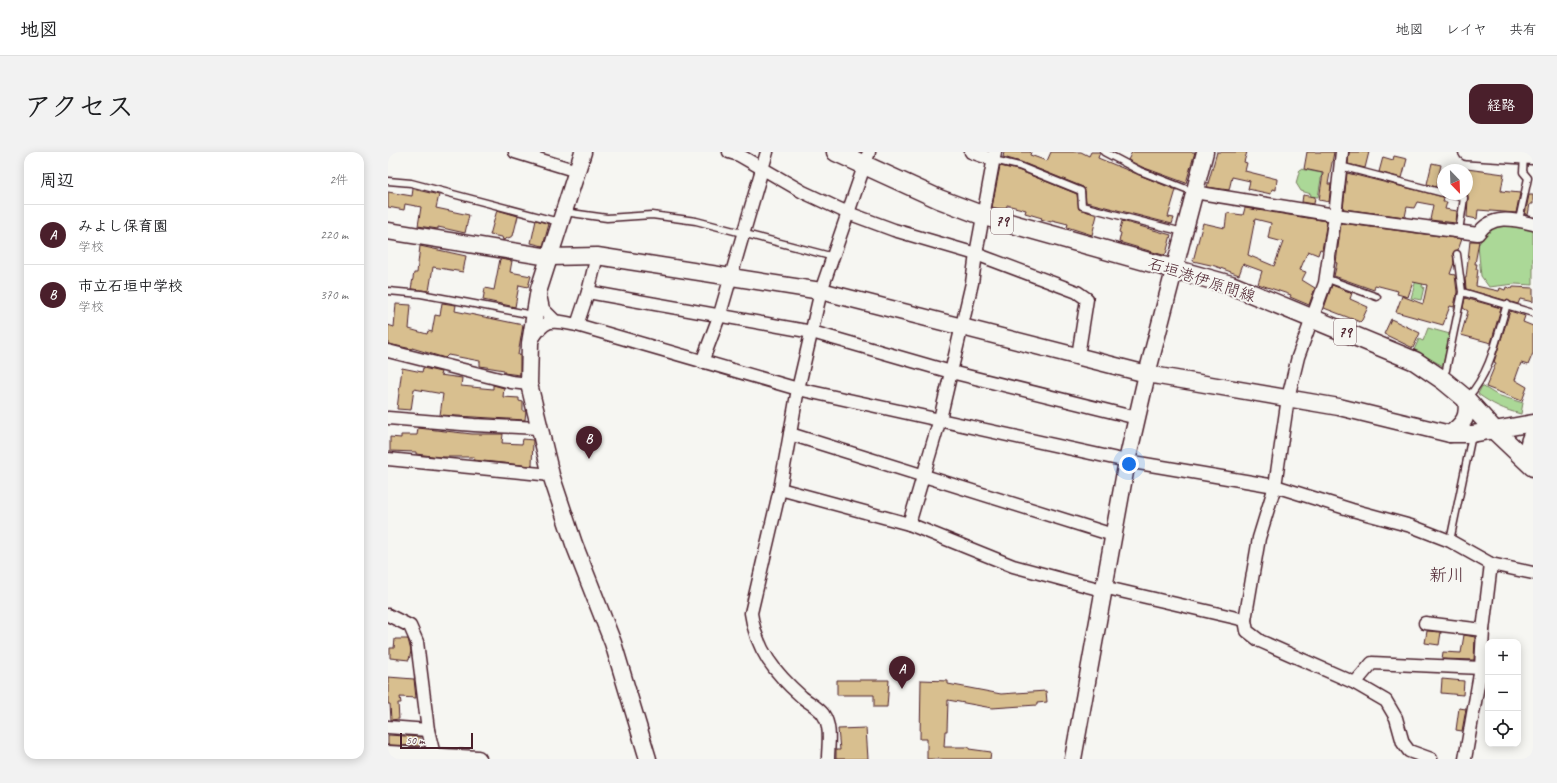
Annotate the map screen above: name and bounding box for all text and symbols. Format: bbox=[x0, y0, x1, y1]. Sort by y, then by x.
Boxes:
text: 地図 bbox=[20, 18, 58, 42]
text: 地図 bbox=[1396, 21, 1424, 38]
text: レイヤ bbox=[1446, 21, 1487, 38]
text: 共有 bbox=[1509, 21, 1537, 38]
button: 経路 bbox=[1469, 84, 1533, 124]
text: アクセス bbox=[24, 89, 134, 124]
north arrow bbox=[1437, 164, 1473, 200]
text: 周辺 bbox=[40, 170, 74, 191]
text: 2件 bbox=[329, 172, 348, 188]
road number: 79 bbox=[991, 208, 1013, 234]
text: みよし保育園 bbox=[78, 217, 168, 236]
text: A bbox=[50, 227, 56, 243]
text: 220 m bbox=[320, 227, 348, 243]
text: 学校 bbox=[78, 239, 104, 255]
street label: 石垣港伊原間線 bbox=[1145, 253, 1258, 307]
text: 市立石垣中学校 bbox=[78, 277, 183, 296]
text: B bbox=[50, 287, 56, 303]
text: 370 m bbox=[320, 287, 348, 303]
text: 学校 bbox=[78, 299, 104, 315]
road number: 79 bbox=[1334, 319, 1356, 345]
pin: B bbox=[576, 426, 602, 459]
your location bbox=[1119, 454, 1139, 474]
district label: 新川 bbox=[1429, 564, 1465, 586]
map controls bbox=[1485, 639, 1521, 747]
button: + bbox=[1485, 639, 1521, 675]
pin: A bbox=[889, 656, 915, 689]
button: − bbox=[1485, 675, 1521, 711]
button: locate bbox=[1485, 711, 1521, 747]
scale bar bbox=[400, 731, 473, 750]
text: 50 m bbox=[406, 733, 425, 747]

